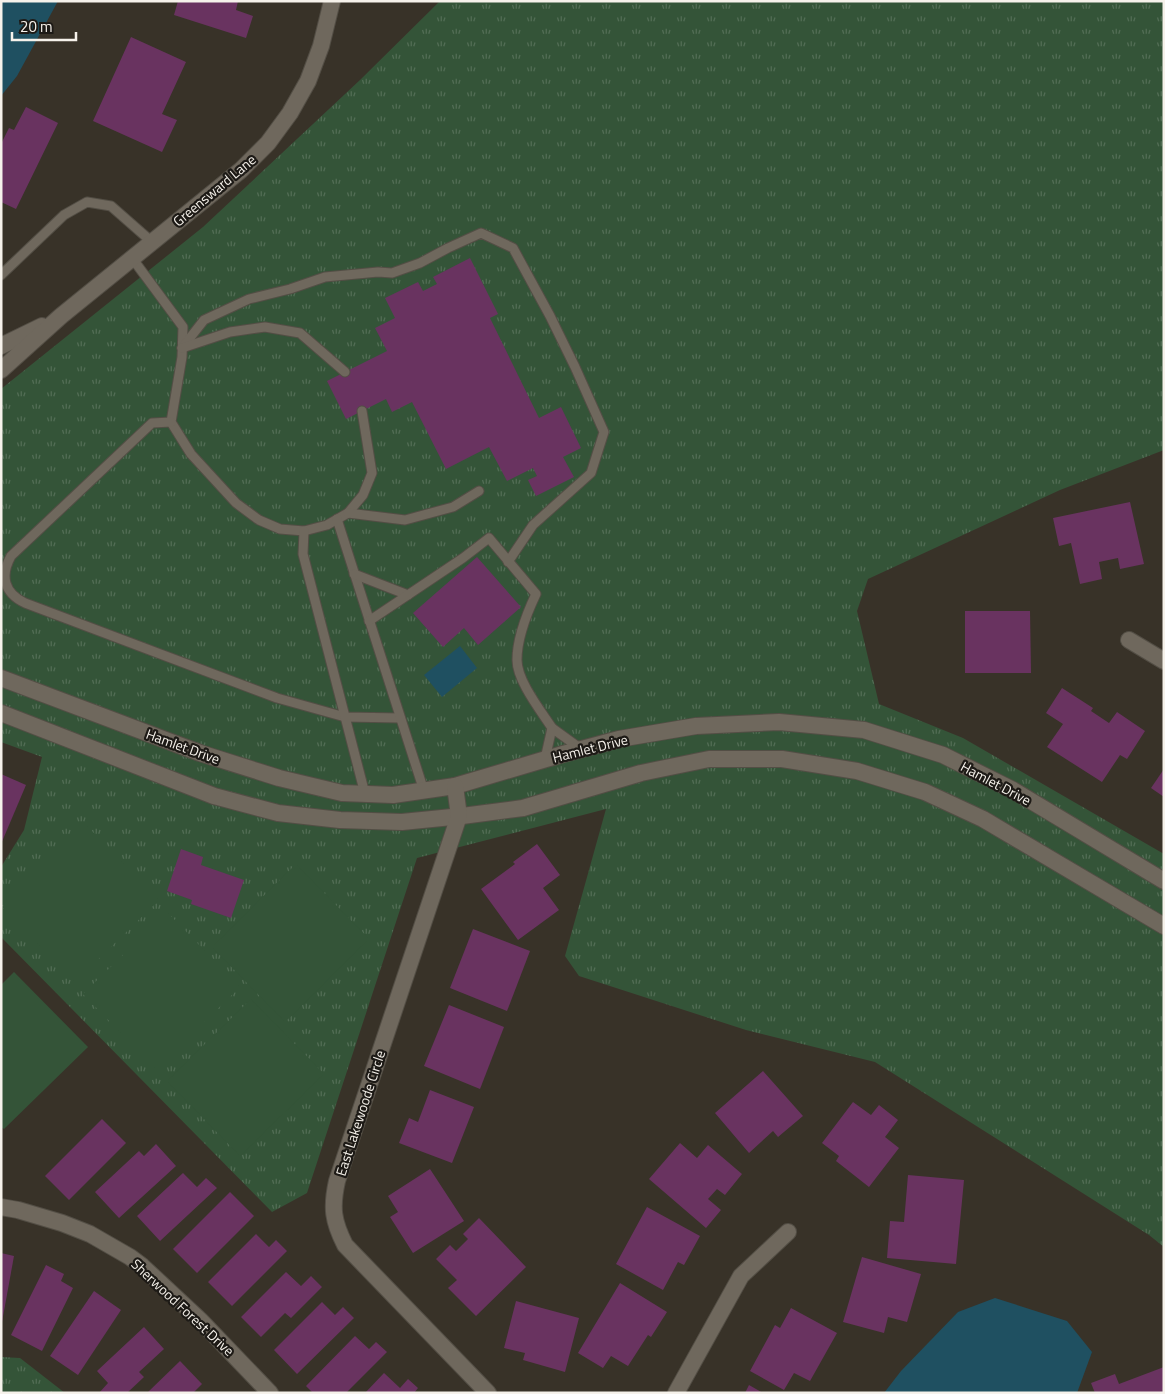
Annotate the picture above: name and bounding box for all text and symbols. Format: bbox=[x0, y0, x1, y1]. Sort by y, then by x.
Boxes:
scale bar bbox=[12, 10, 76, 42]
text: 20 m bbox=[20, 15, 53, 38]
street label: Greensward Lane bbox=[168, 149, 260, 231]
street label: Hamlet Drive bbox=[143, 723, 223, 769]
street label: Hamlet Drive bbox=[550, 728, 630, 768]
street label: Hamlet Drive bbox=[957, 756, 1035, 810]
street label: East Lakewoode Circle bbox=[330, 1047, 390, 1179]
street label: Sherwood Forest Drive bbox=[127, 1254, 239, 1360]

